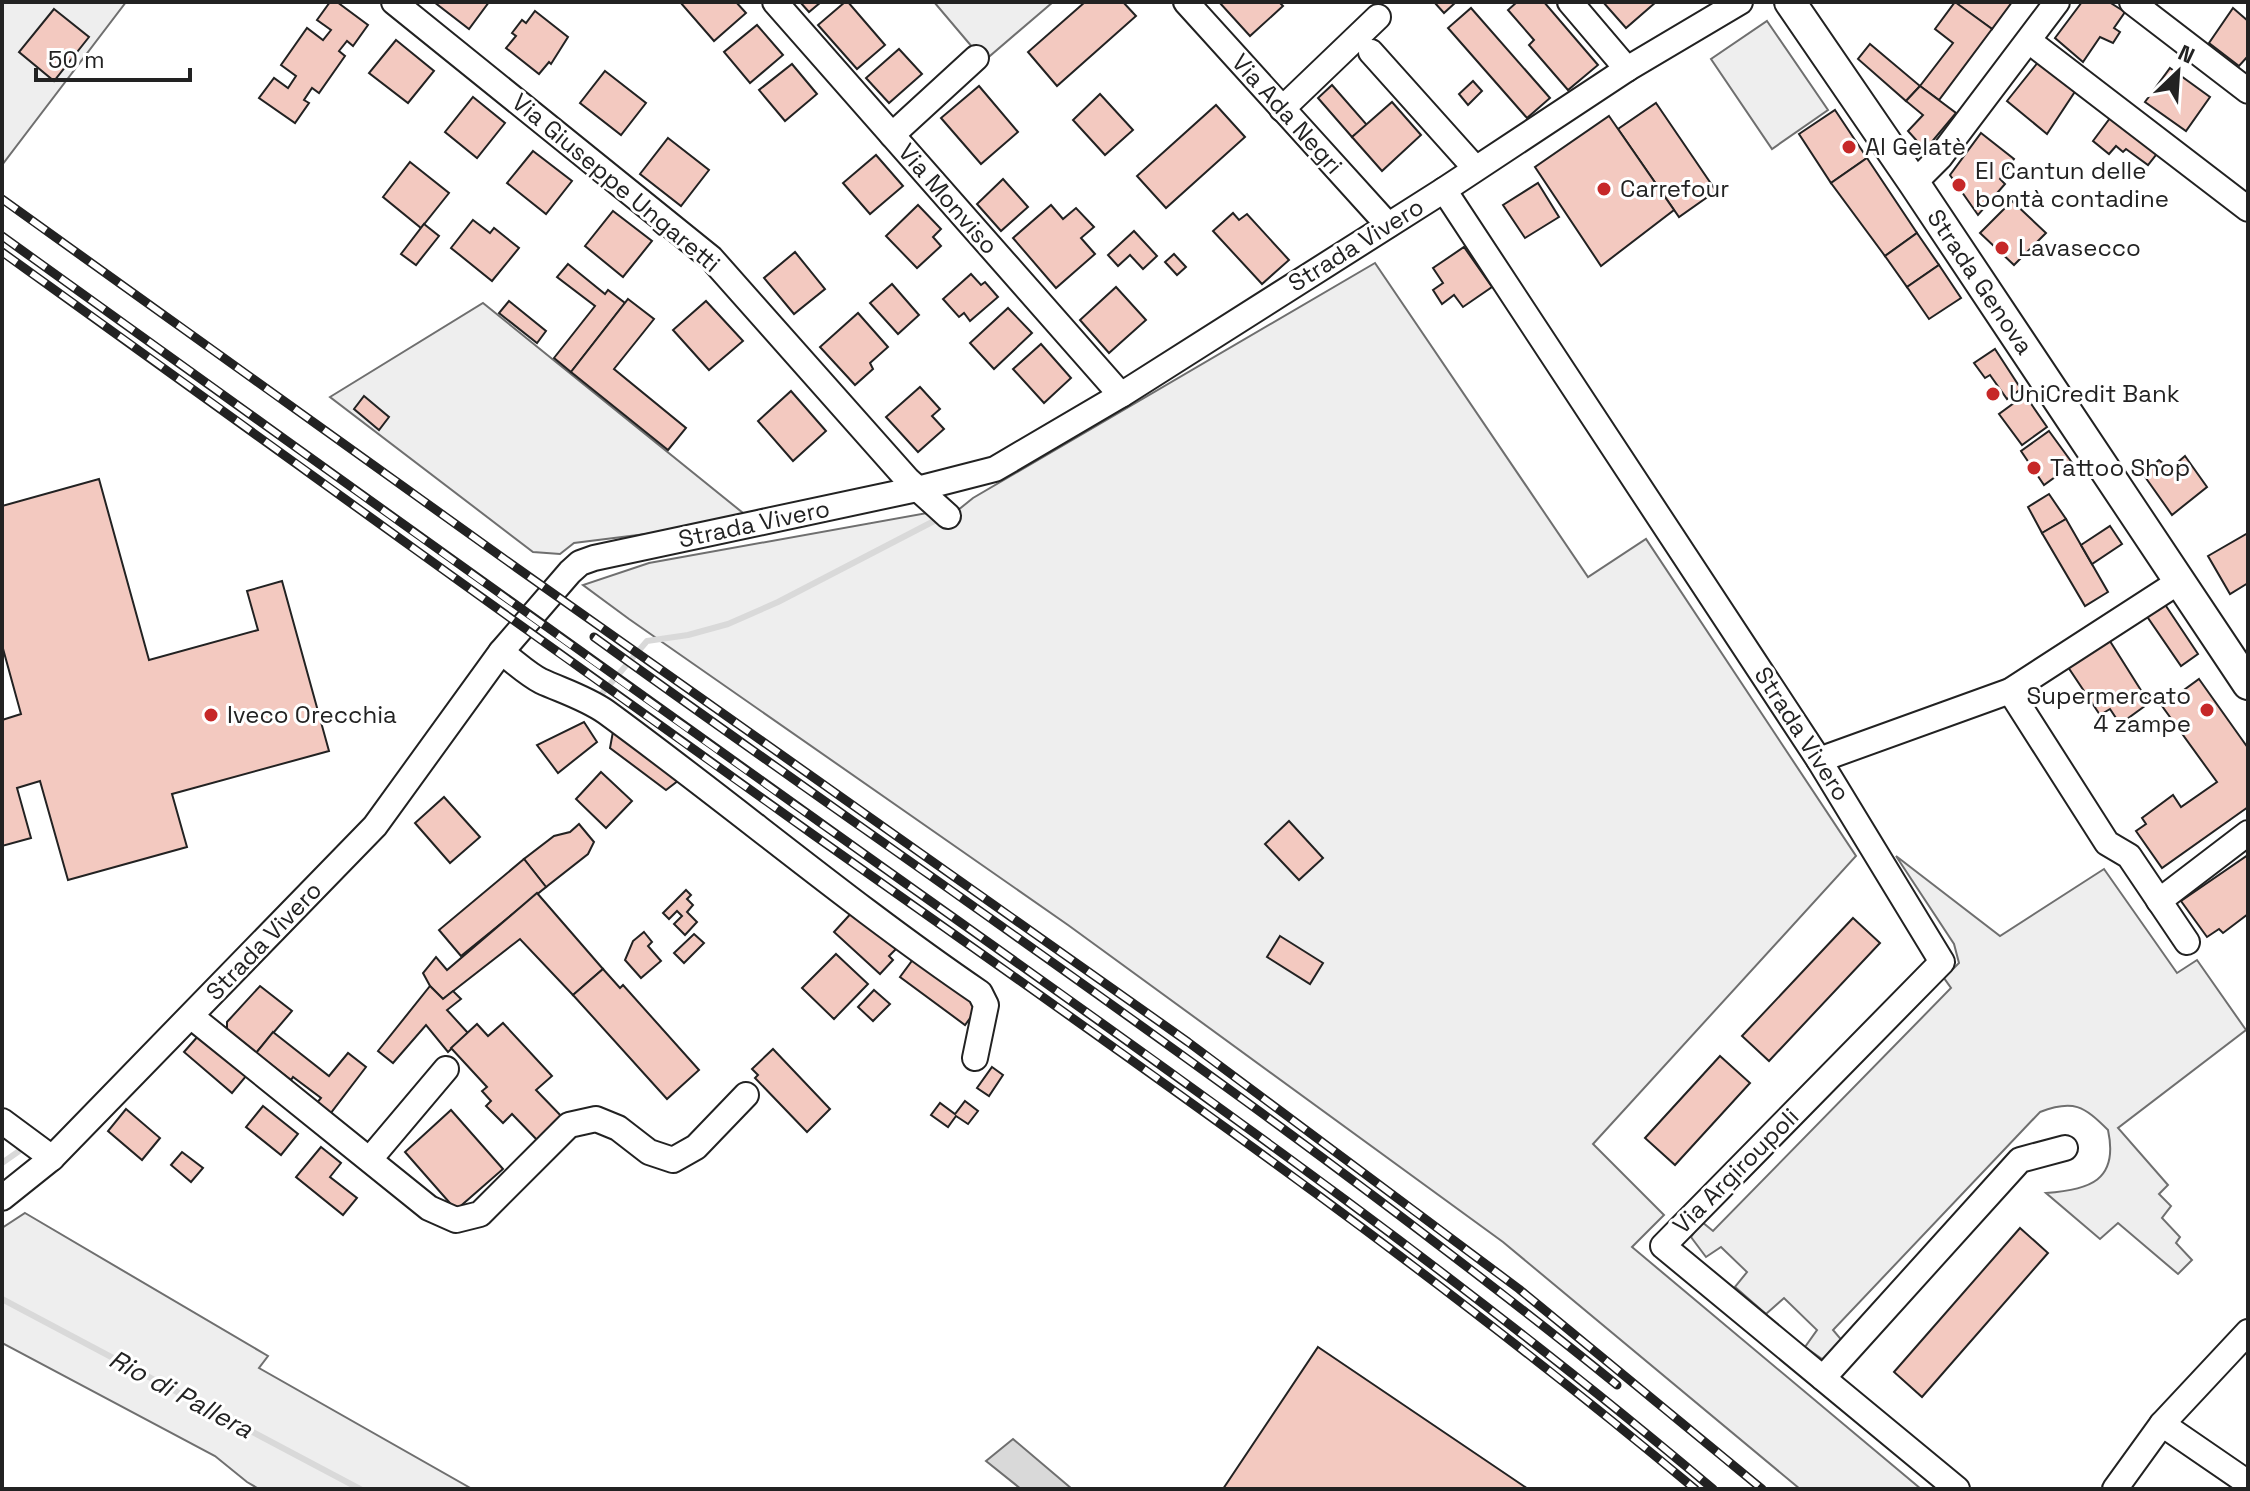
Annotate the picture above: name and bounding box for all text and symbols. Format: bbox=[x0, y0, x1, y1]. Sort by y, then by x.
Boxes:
scale bar bbox=[36, 32, 190, 82]
north arrow bbox=[2138, 32, 2218, 112]
text: N bbox=[2174, 38, 2199, 70]
text: 50 m bbox=[48, 44, 105, 75]
street label: Via Ada Negri bbox=[1225, 47, 1350, 180]
street label: Via Giuseppe Ungaretti bbox=[506, 86, 727, 279]
place label: Al Gelatè bbox=[1865, 131, 1966, 162]
street label: Via Monviso bbox=[892, 137, 1005, 261]
marker: Al Gelatè bbox=[1840, 138, 1858, 156]
place label: El Cantun delle bontà contadine bbox=[1975, 155, 2169, 214]
place label: Carrefour bbox=[1620, 173, 1729, 204]
marker: El Cantun delle bontà contadine bbox=[1950, 176, 1968, 194]
marker: Carrefour bbox=[1595, 180, 1613, 198]
street label: Strada Vivero bbox=[1282, 191, 1429, 298]
street label: Strada Genova bbox=[1920, 203, 2041, 361]
place label: Lavasecco bbox=[2018, 232, 2141, 263]
marker: Lavasecco bbox=[1993, 239, 2011, 257]
place label: UniCredit Bank bbox=[2009, 378, 2180, 409]
marker: UniCredit Bank bbox=[1984, 385, 2002, 403]
place label: Tattoo Shop bbox=[2050, 452, 2190, 483]
marker: Tattoo Shop bbox=[2025, 459, 2043, 477]
street label: Strada Vivero bbox=[675, 492, 832, 555]
street label: Strada Vivero bbox=[1748, 661, 1857, 807]
place label: Supermercato 4 zampe bbox=[2027, 680, 2191, 739]
place label: Iveco Orecchia bbox=[227, 699, 397, 730]
marker: Supermercato 4 zampe bbox=[2198, 701, 2216, 719]
marker: Iveco Orecchia bbox=[202, 706, 220, 724]
street label: Strada Vivero bbox=[199, 875, 328, 1007]
street label: Via Argiroupoli bbox=[1666, 1101, 1805, 1240]
water label: Rio di Pallera bbox=[103, 1342, 260, 1447]

